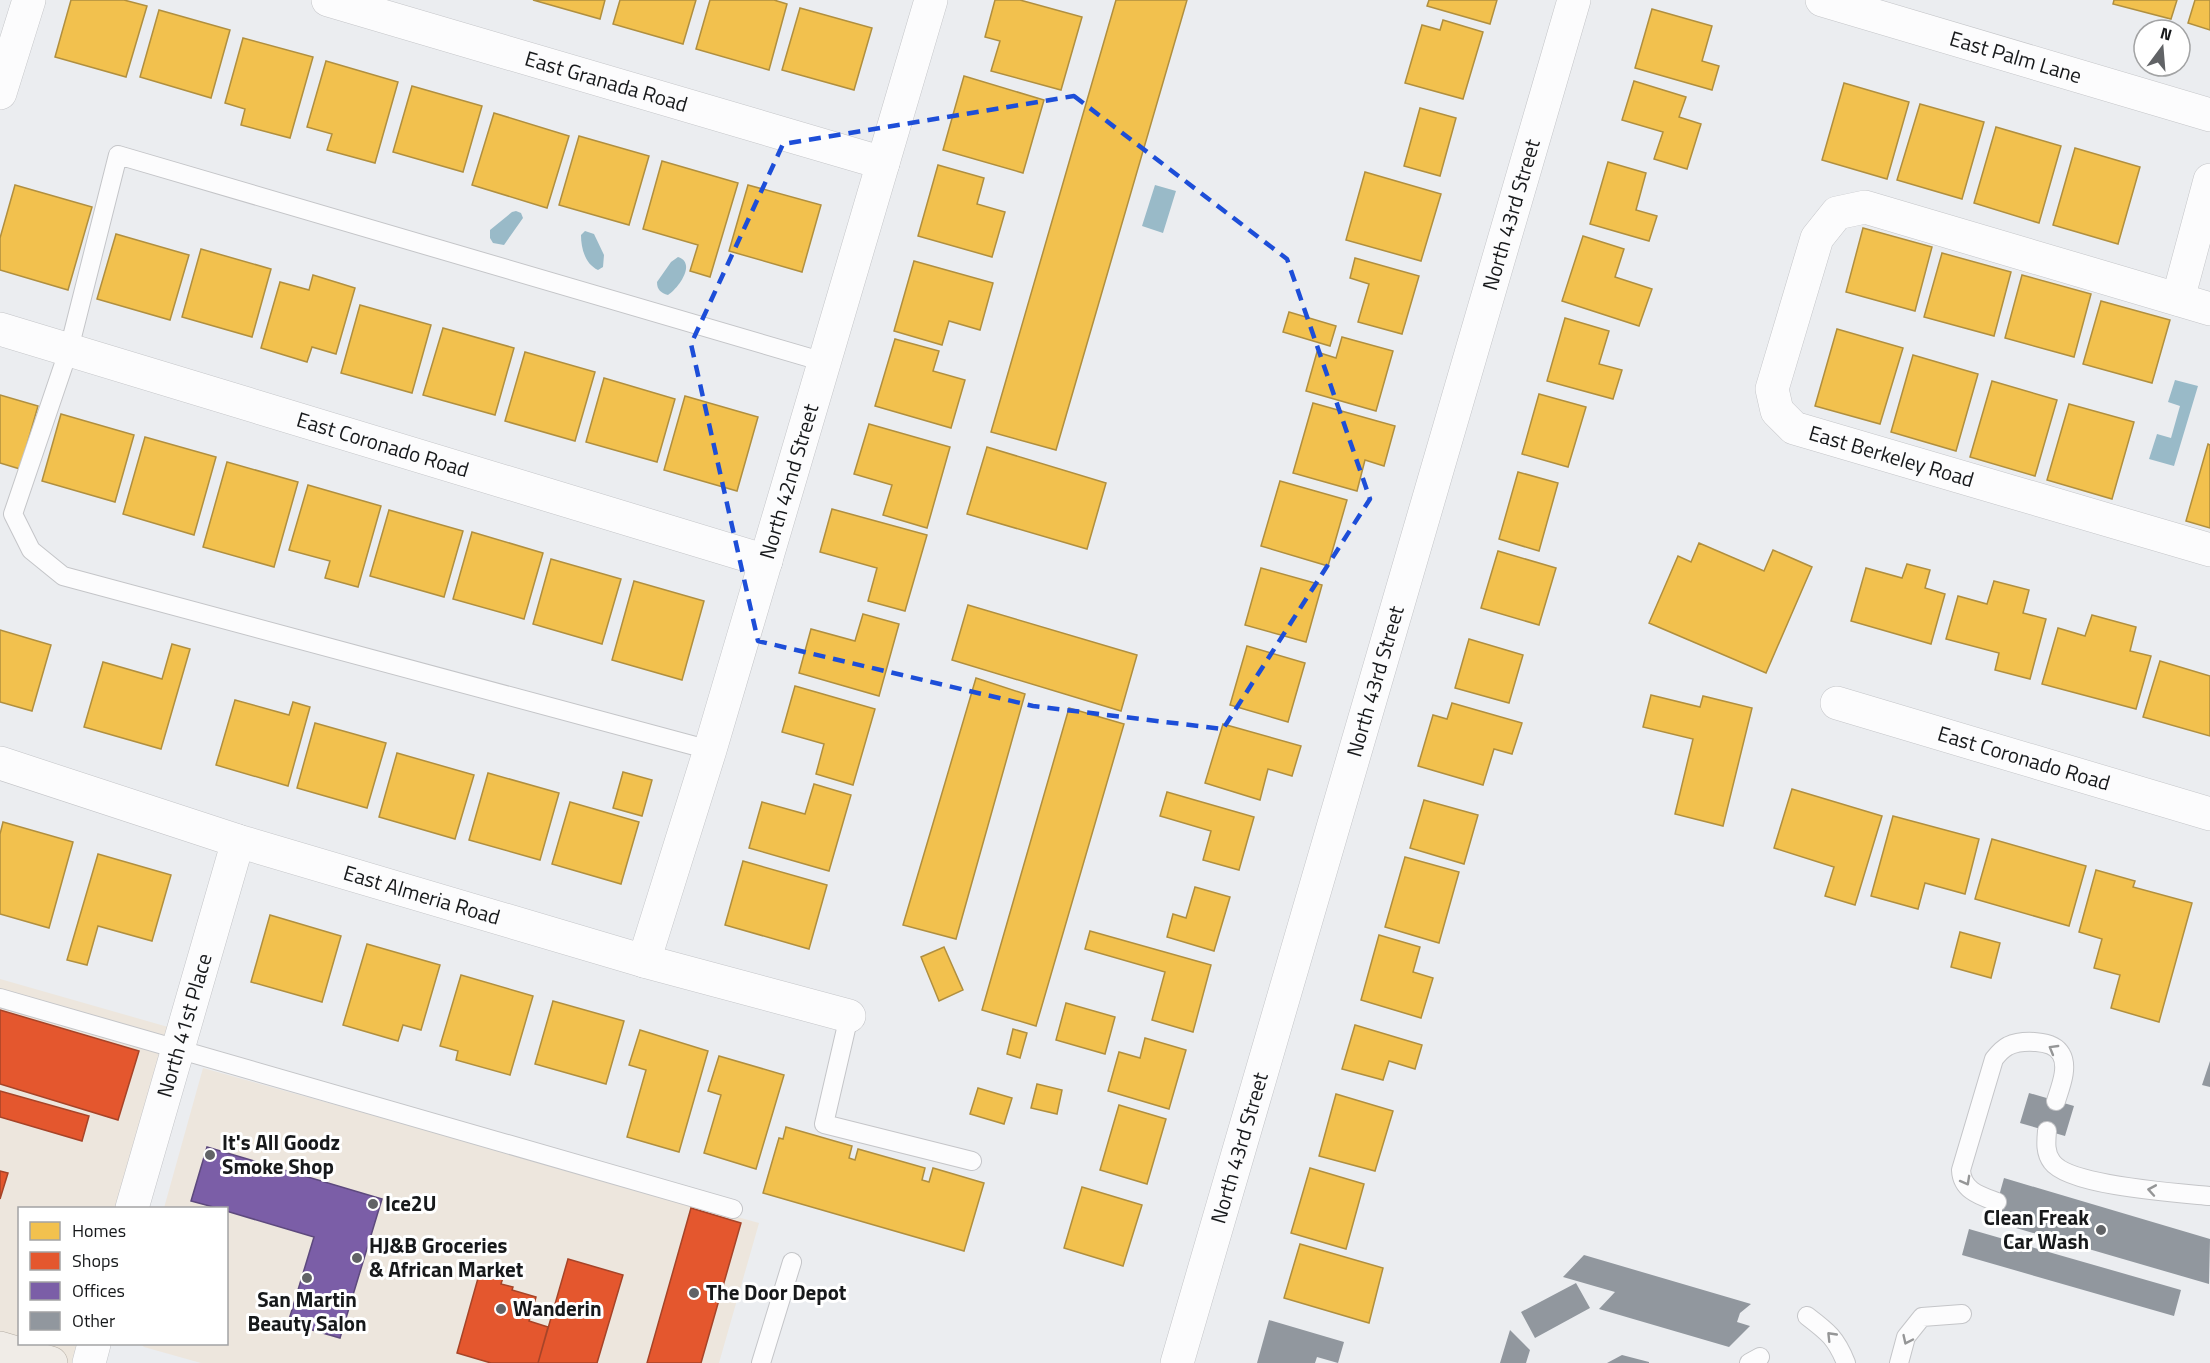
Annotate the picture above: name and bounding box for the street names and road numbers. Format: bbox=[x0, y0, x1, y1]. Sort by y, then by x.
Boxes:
street label: East Palm Lane bbox=[1946, 22, 2086, 91]
street label: East Granada Road bbox=[521, 42, 692, 120]
street label: North 43rd Street bbox=[1473, 134, 1548, 294]
street label: North 42nd Street bbox=[750, 399, 826, 563]
street label: East Coronado Road bbox=[293, 403, 473, 485]
street label: East Berkeley Road bbox=[1805, 416, 1978, 495]
street label: North 43rd Street bbox=[1337, 601, 1412, 761]
street label: East Coronado Road bbox=[1934, 717, 2114, 798]
street label: East Almeria Road bbox=[340, 856, 504, 933]
street label: North 41st Place bbox=[148, 949, 220, 1101]
street label: North 43rd Street bbox=[1201, 1068, 1276, 1227]

